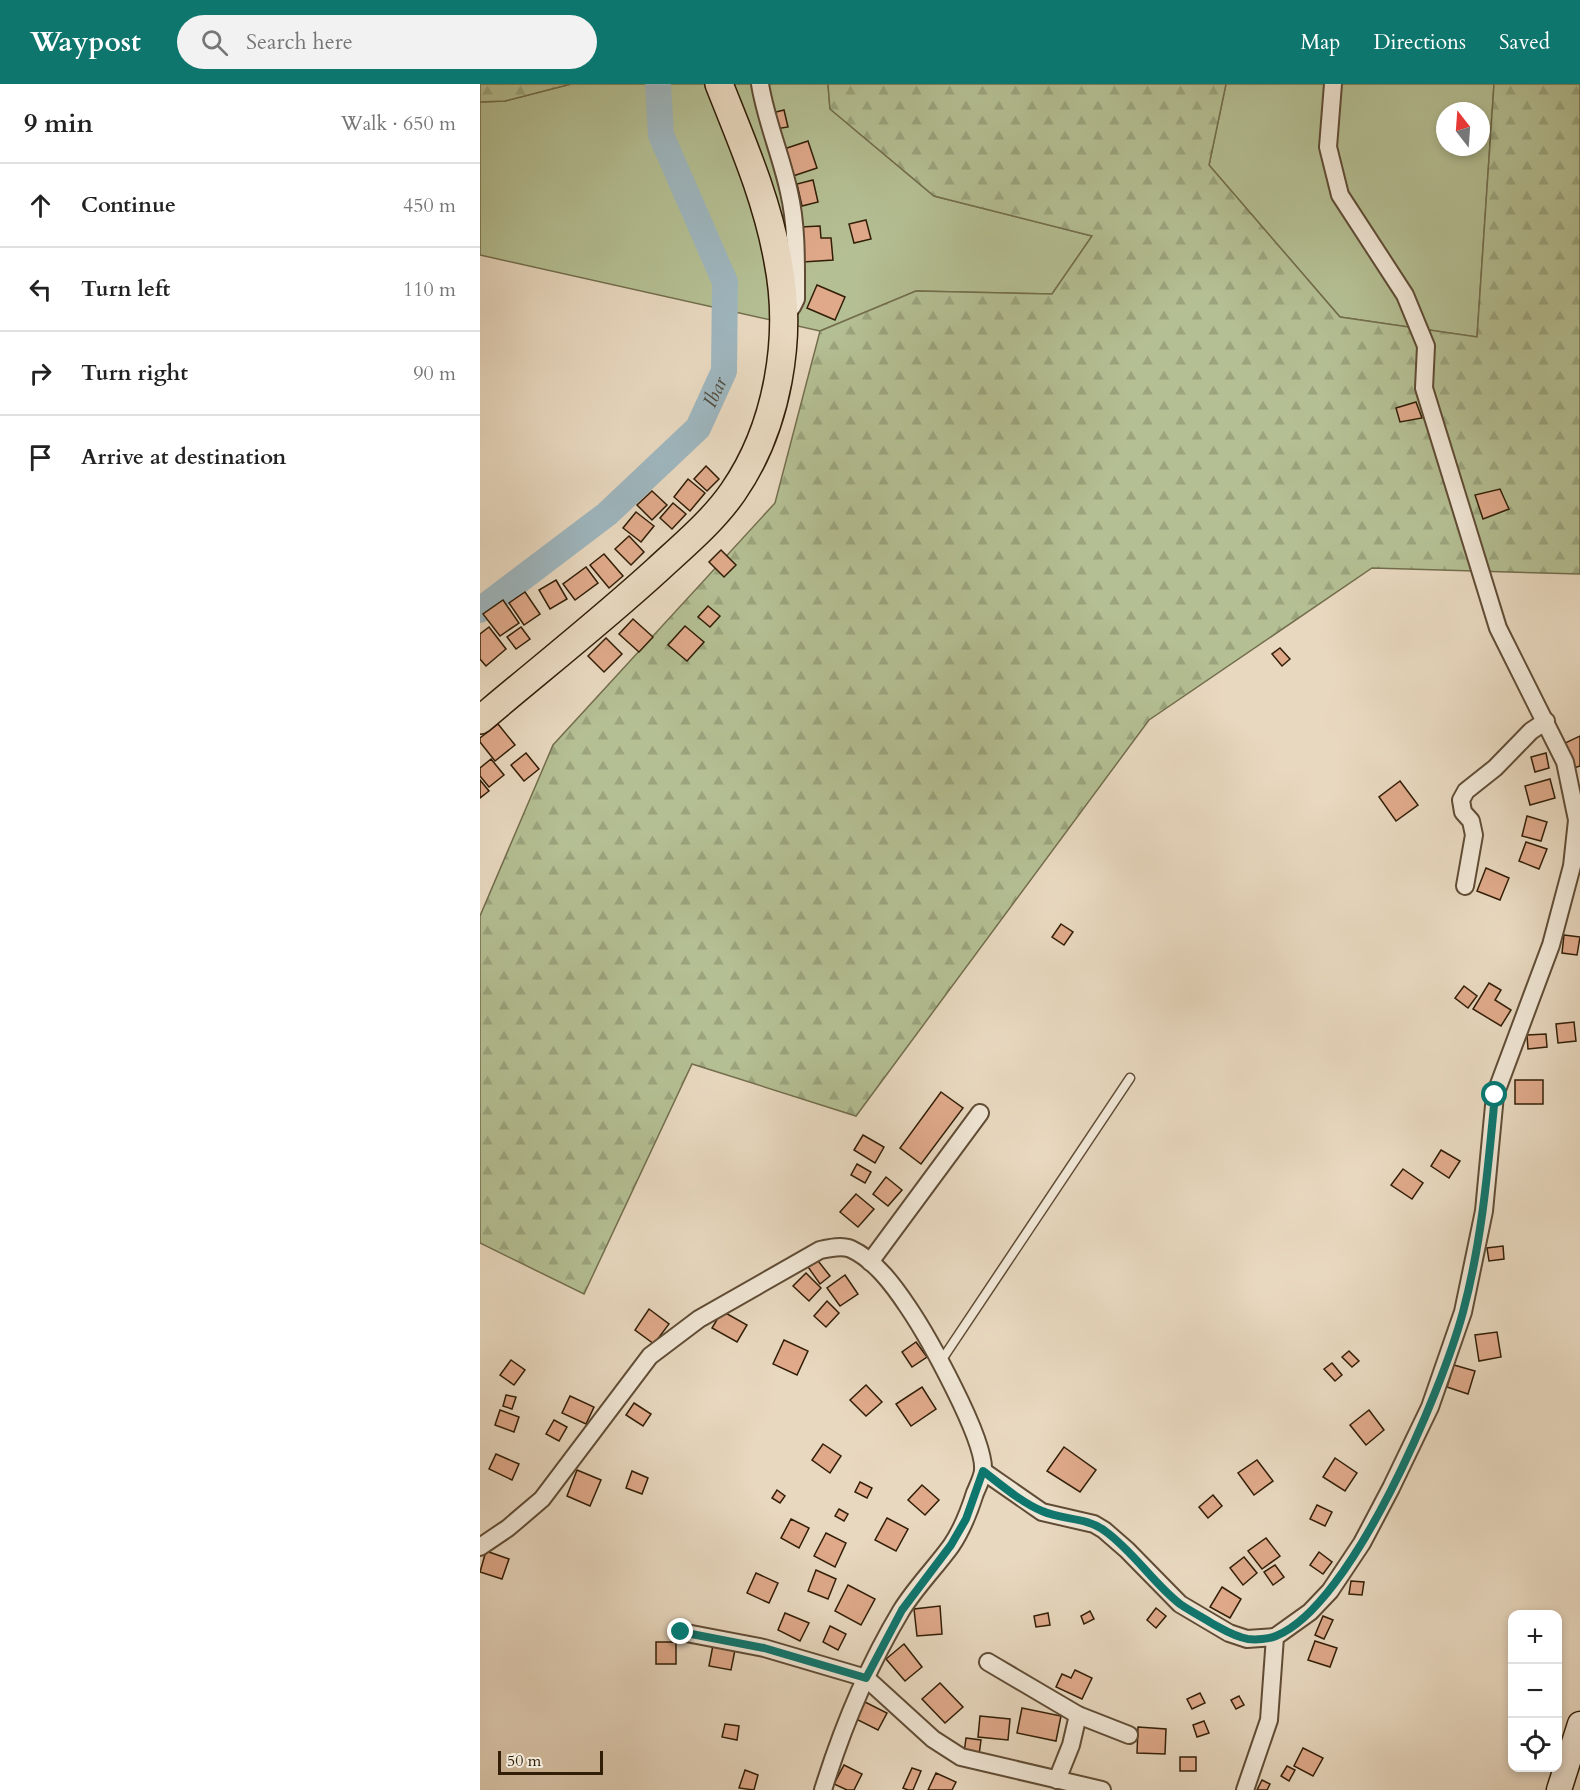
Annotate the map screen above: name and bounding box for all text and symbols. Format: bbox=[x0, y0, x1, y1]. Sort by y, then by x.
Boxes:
search box bbox=[177, 15, 597, 69]
text: Waypost bbox=[30, 23, 141, 61]
icon: search bbox=[198, 26, 231, 59]
text: Search here bbox=[246, 27, 353, 57]
text: Map bbox=[1300, 28, 1340, 57]
text: Directions bbox=[1373, 28, 1466, 57]
text: Saved bbox=[1499, 28, 1550, 57]
north arrow bbox=[1436, 102, 1490, 156]
text: 9 min bbox=[24, 106, 93, 141]
text: Walk · 650 m bbox=[341, 110, 456, 137]
icon: ahead bbox=[24, 189, 57, 222]
text: Continue bbox=[81, 190, 176, 220]
text: 450 m bbox=[403, 192, 456, 219]
icon: left bbox=[24, 273, 57, 306]
text: Turn left bbox=[81, 274, 170, 304]
text: 110 m bbox=[403, 276, 456, 303]
icon: right bbox=[24, 357, 57, 390]
text: Turn right bbox=[81, 358, 188, 388]
text: 90 m bbox=[413, 360, 456, 387]
water label: Ibar bbox=[696, 371, 734, 412]
icon: arrive bbox=[24, 441, 57, 474]
text: Arrive at destination bbox=[81, 442, 286, 472]
route start bbox=[1481, 1081, 1507, 1107]
map controls bbox=[1508, 1610, 1562, 1772]
button: + bbox=[1508, 1610, 1562, 1664]
route end bbox=[667, 1618, 693, 1644]
button: − bbox=[1508, 1664, 1562, 1718]
button: locate bbox=[1508, 1718, 1562, 1772]
scale bar bbox=[498, 1748, 603, 1776]
text: 50 m bbox=[507, 1750, 541, 1772]

